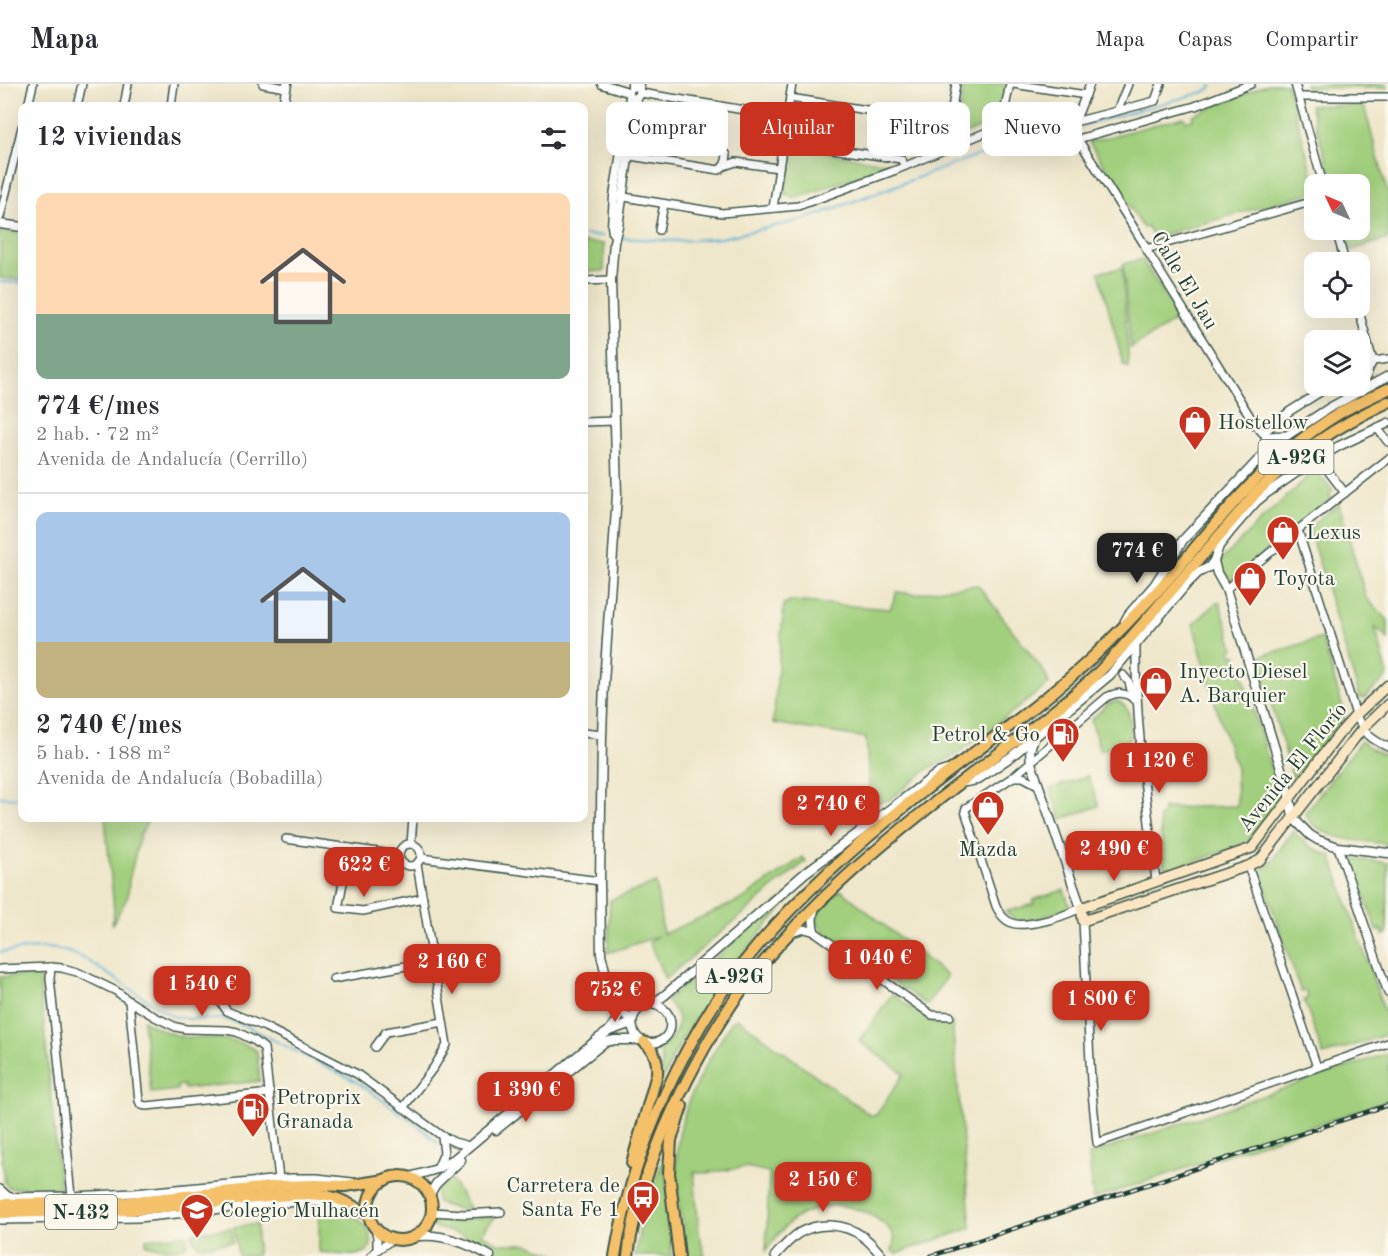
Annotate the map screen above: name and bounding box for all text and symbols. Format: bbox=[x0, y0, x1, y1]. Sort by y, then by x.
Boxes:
text: Mapa bbox=[30, 27, 99, 55]
text: Mapa bbox=[1095, 30, 1145, 51]
text: Capas bbox=[1178, 30, 1232, 51]
text: Compartir bbox=[1265, 30, 1358, 51]
chip: Comprar bbox=[606, 102, 728, 156]
chip: Alquilar bbox=[740, 102, 855, 156]
chip: Filtros bbox=[867, 102, 970, 156]
chip: Nuevo bbox=[982, 102, 1082, 156]
icon: filters bbox=[537, 122, 570, 155]
text: 12 viviendas bbox=[36, 125, 182, 151]
north arrow bbox=[1304, 174, 1370, 240]
map controls bbox=[1304, 174, 1370, 396]
street label: Calle El Jau bbox=[1146, 228, 1221, 333]
icon: home bbox=[249, 232, 357, 340]
button: locate bbox=[1304, 252, 1370, 318]
button: layers bbox=[1304, 330, 1370, 396]
text: 774 €/mes bbox=[36, 394, 160, 420]
shop icon: Hostellow bbox=[1177, 404, 1213, 451]
place label: Hostellow bbox=[1218, 413, 1309, 434]
text: 2 hab. · 72 m² bbox=[36, 425, 159, 445]
road number: A-92G bbox=[1258, 440, 1334, 474]
text: Avenida de Andalucía (Cerrillo) bbox=[36, 450, 308, 470]
shop icon: Lexus bbox=[1265, 514, 1301, 561]
place label: Lexus bbox=[1306, 523, 1361, 544]
pin: 774 € bbox=[1095, 533, 1179, 584]
text: 774 € bbox=[1111, 542, 1163, 562]
icon: home bbox=[249, 551, 357, 659]
shop icon: Toyota bbox=[1232, 560, 1268, 607]
place label: Toyota bbox=[1273, 569, 1335, 590]
place label: Inyecto Diesel A. Barquier bbox=[1179, 662, 1308, 707]
shop icon: Inyecto Diesel A. Barquier bbox=[1138, 665, 1174, 712]
street label: Avenida El Florío bbox=[1235, 699, 1352, 837]
text: 2 740 €/mes bbox=[36, 713, 182, 739]
fuel station icon: Petrol & Go bbox=[1045, 716, 1081, 763]
place label: Petrol & Go bbox=[931, 725, 1040, 746]
pin: 1 120 € bbox=[1104, 743, 1214, 794]
text: 5 hab. · 188 m² bbox=[36, 744, 170, 764]
text: 1 120 € bbox=[1124, 752, 1194, 772]
text: Avenida de Andalucía (Bobadilla) bbox=[36, 769, 323, 789]
pin: 2 740 € bbox=[776, 786, 886, 837]
shop icon: Mazda bbox=[970, 789, 1006, 836]
text: 2 740 € bbox=[796, 795, 866, 815]
pin: 2 490 € bbox=[1059, 831, 1169, 882]
place label: Mazda bbox=[959, 840, 1017, 861]
text: 2 490 € bbox=[1079, 840, 1149, 860]
pin: 622 € bbox=[322, 847, 406, 898]
text: 622 € bbox=[338, 856, 390, 876]
pin: 1 040 € bbox=[822, 940, 932, 991]
pin: 2 160 € bbox=[397, 944, 507, 995]
text: 1 040 € bbox=[842, 949, 912, 969]
text: 2 160 € bbox=[417, 953, 487, 973]
road number: A-92G bbox=[696, 959, 771, 993]
pin: 1 540 € bbox=[147, 966, 257, 1017]
pin: 752 € bbox=[573, 972, 657, 1023]
text: 1 540 € bbox=[167, 975, 237, 995]
text: 752 € bbox=[589, 981, 641, 1001]
pin: 1 800 € bbox=[1046, 981, 1156, 1032]
text: 1 800 € bbox=[1066, 990, 1136, 1010]
pin: 1 390 € bbox=[471, 1072, 581, 1123]
text: 1 390 € bbox=[491, 1081, 561, 1101]
place label: Petroprix Granada bbox=[276, 1088, 361, 1133]
fuel station icon: Petroprix Granada bbox=[235, 1091, 271, 1138]
pin: 2 150 € bbox=[768, 1162, 878, 1213]
text: 2 150 € bbox=[788, 1171, 858, 1191]
place label: Carretera de Santa Fe 1 bbox=[506, 1176, 620, 1221]
bus stop icon: Carretera de Santa Fe 1 bbox=[625, 1179, 661, 1226]
school or university icon: Colegio Mulhacén bbox=[179, 1192, 215, 1239]
road number: N-432 bbox=[45, 1195, 117, 1229]
place label: Colegio Mulhacén bbox=[220, 1201, 380, 1222]

